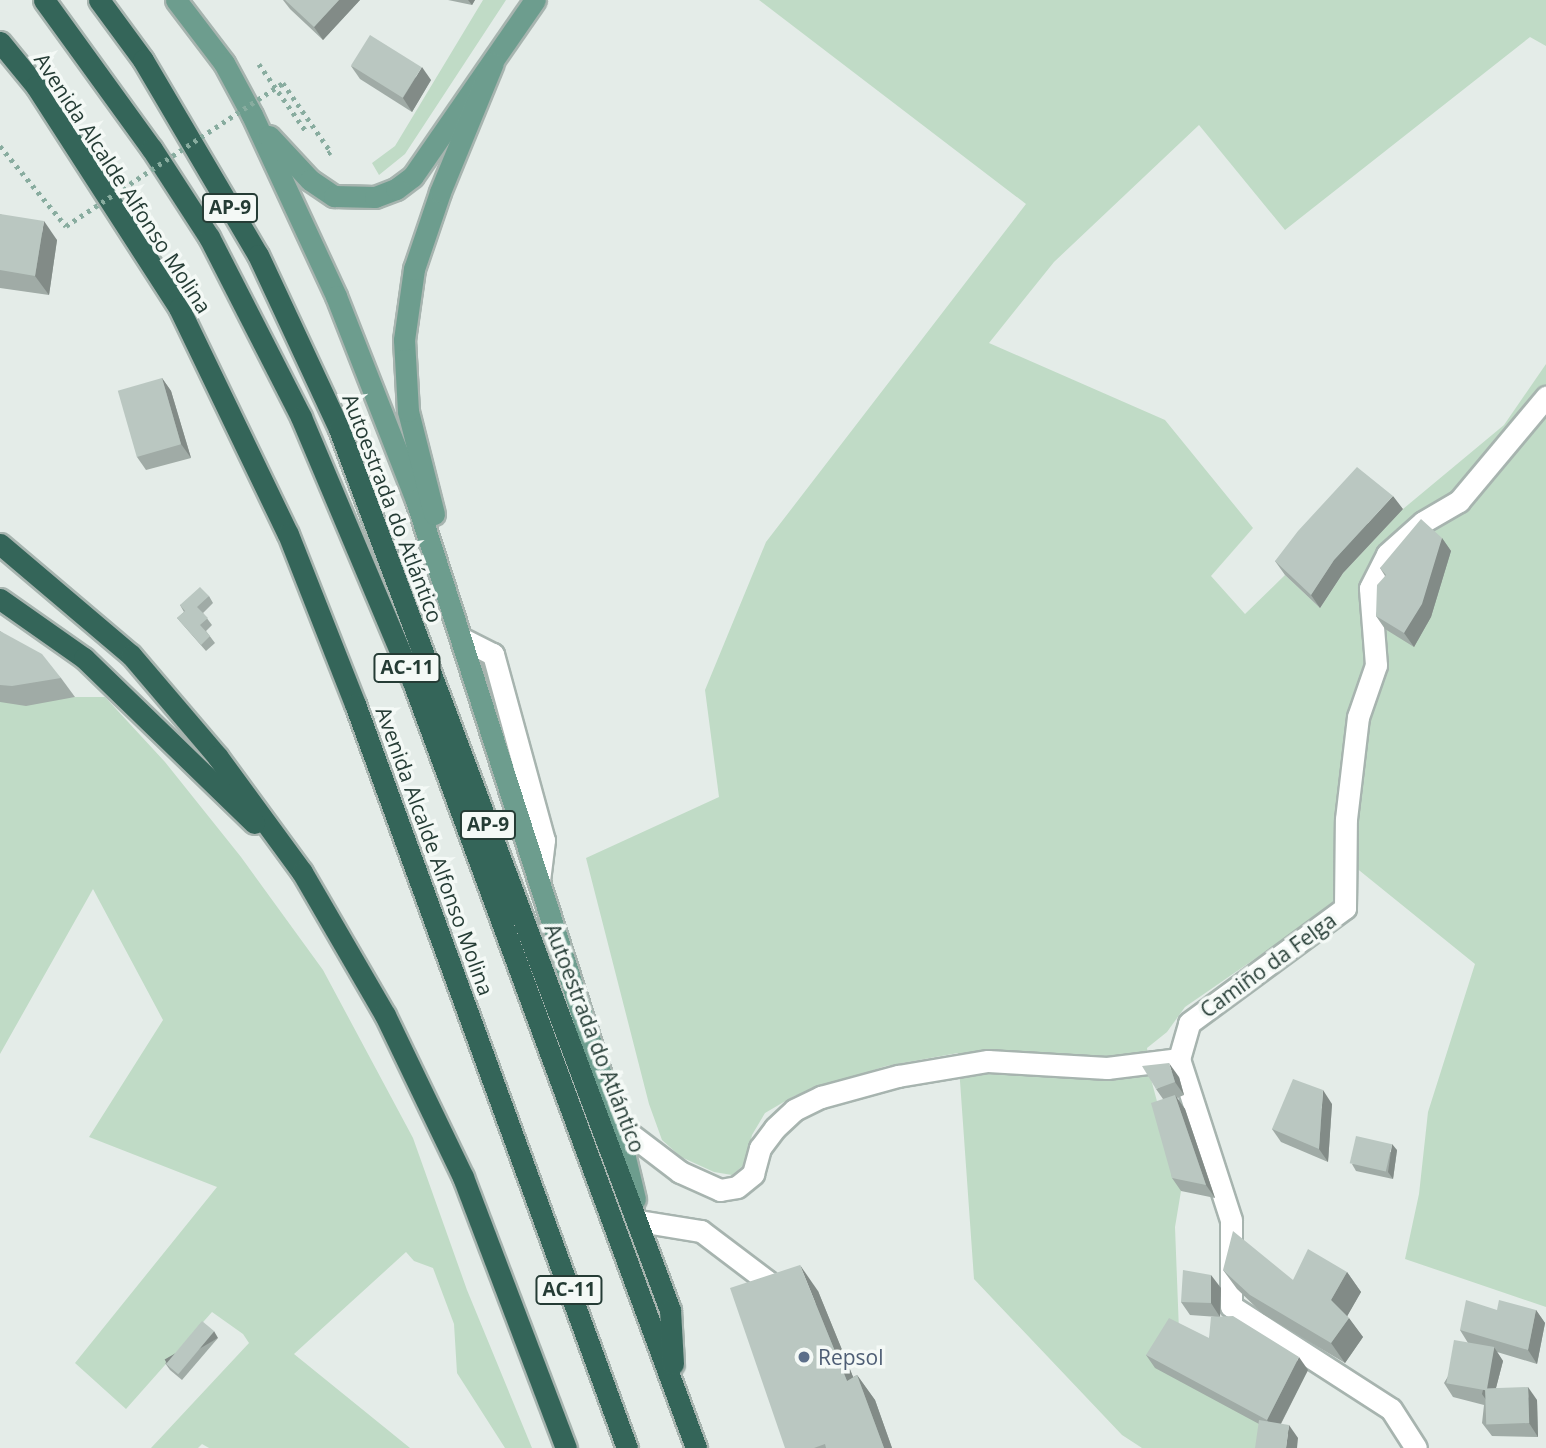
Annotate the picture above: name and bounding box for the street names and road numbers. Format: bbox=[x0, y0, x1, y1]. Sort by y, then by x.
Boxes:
street label: Avenida Alcalde Alfonso Molina bbox=[29, 48, 217, 318]
road number: AP-9 bbox=[200, 192, 260, 224]
street label: Autoestrada do Atlántico bbox=[338, 390, 448, 626]
road number: AC-11 bbox=[372, 652, 442, 684]
street label: Avenida Alcalde Alfonso Molina bbox=[371, 703, 499, 999]
road number: AP-9 bbox=[458, 810, 518, 840]
street label: Camiño da Felga bbox=[1195, 907, 1341, 1023]
street label: Autoestrada do Atlántico bbox=[540, 920, 650, 1156]
road number: AC-11 bbox=[534, 1274, 604, 1306]

